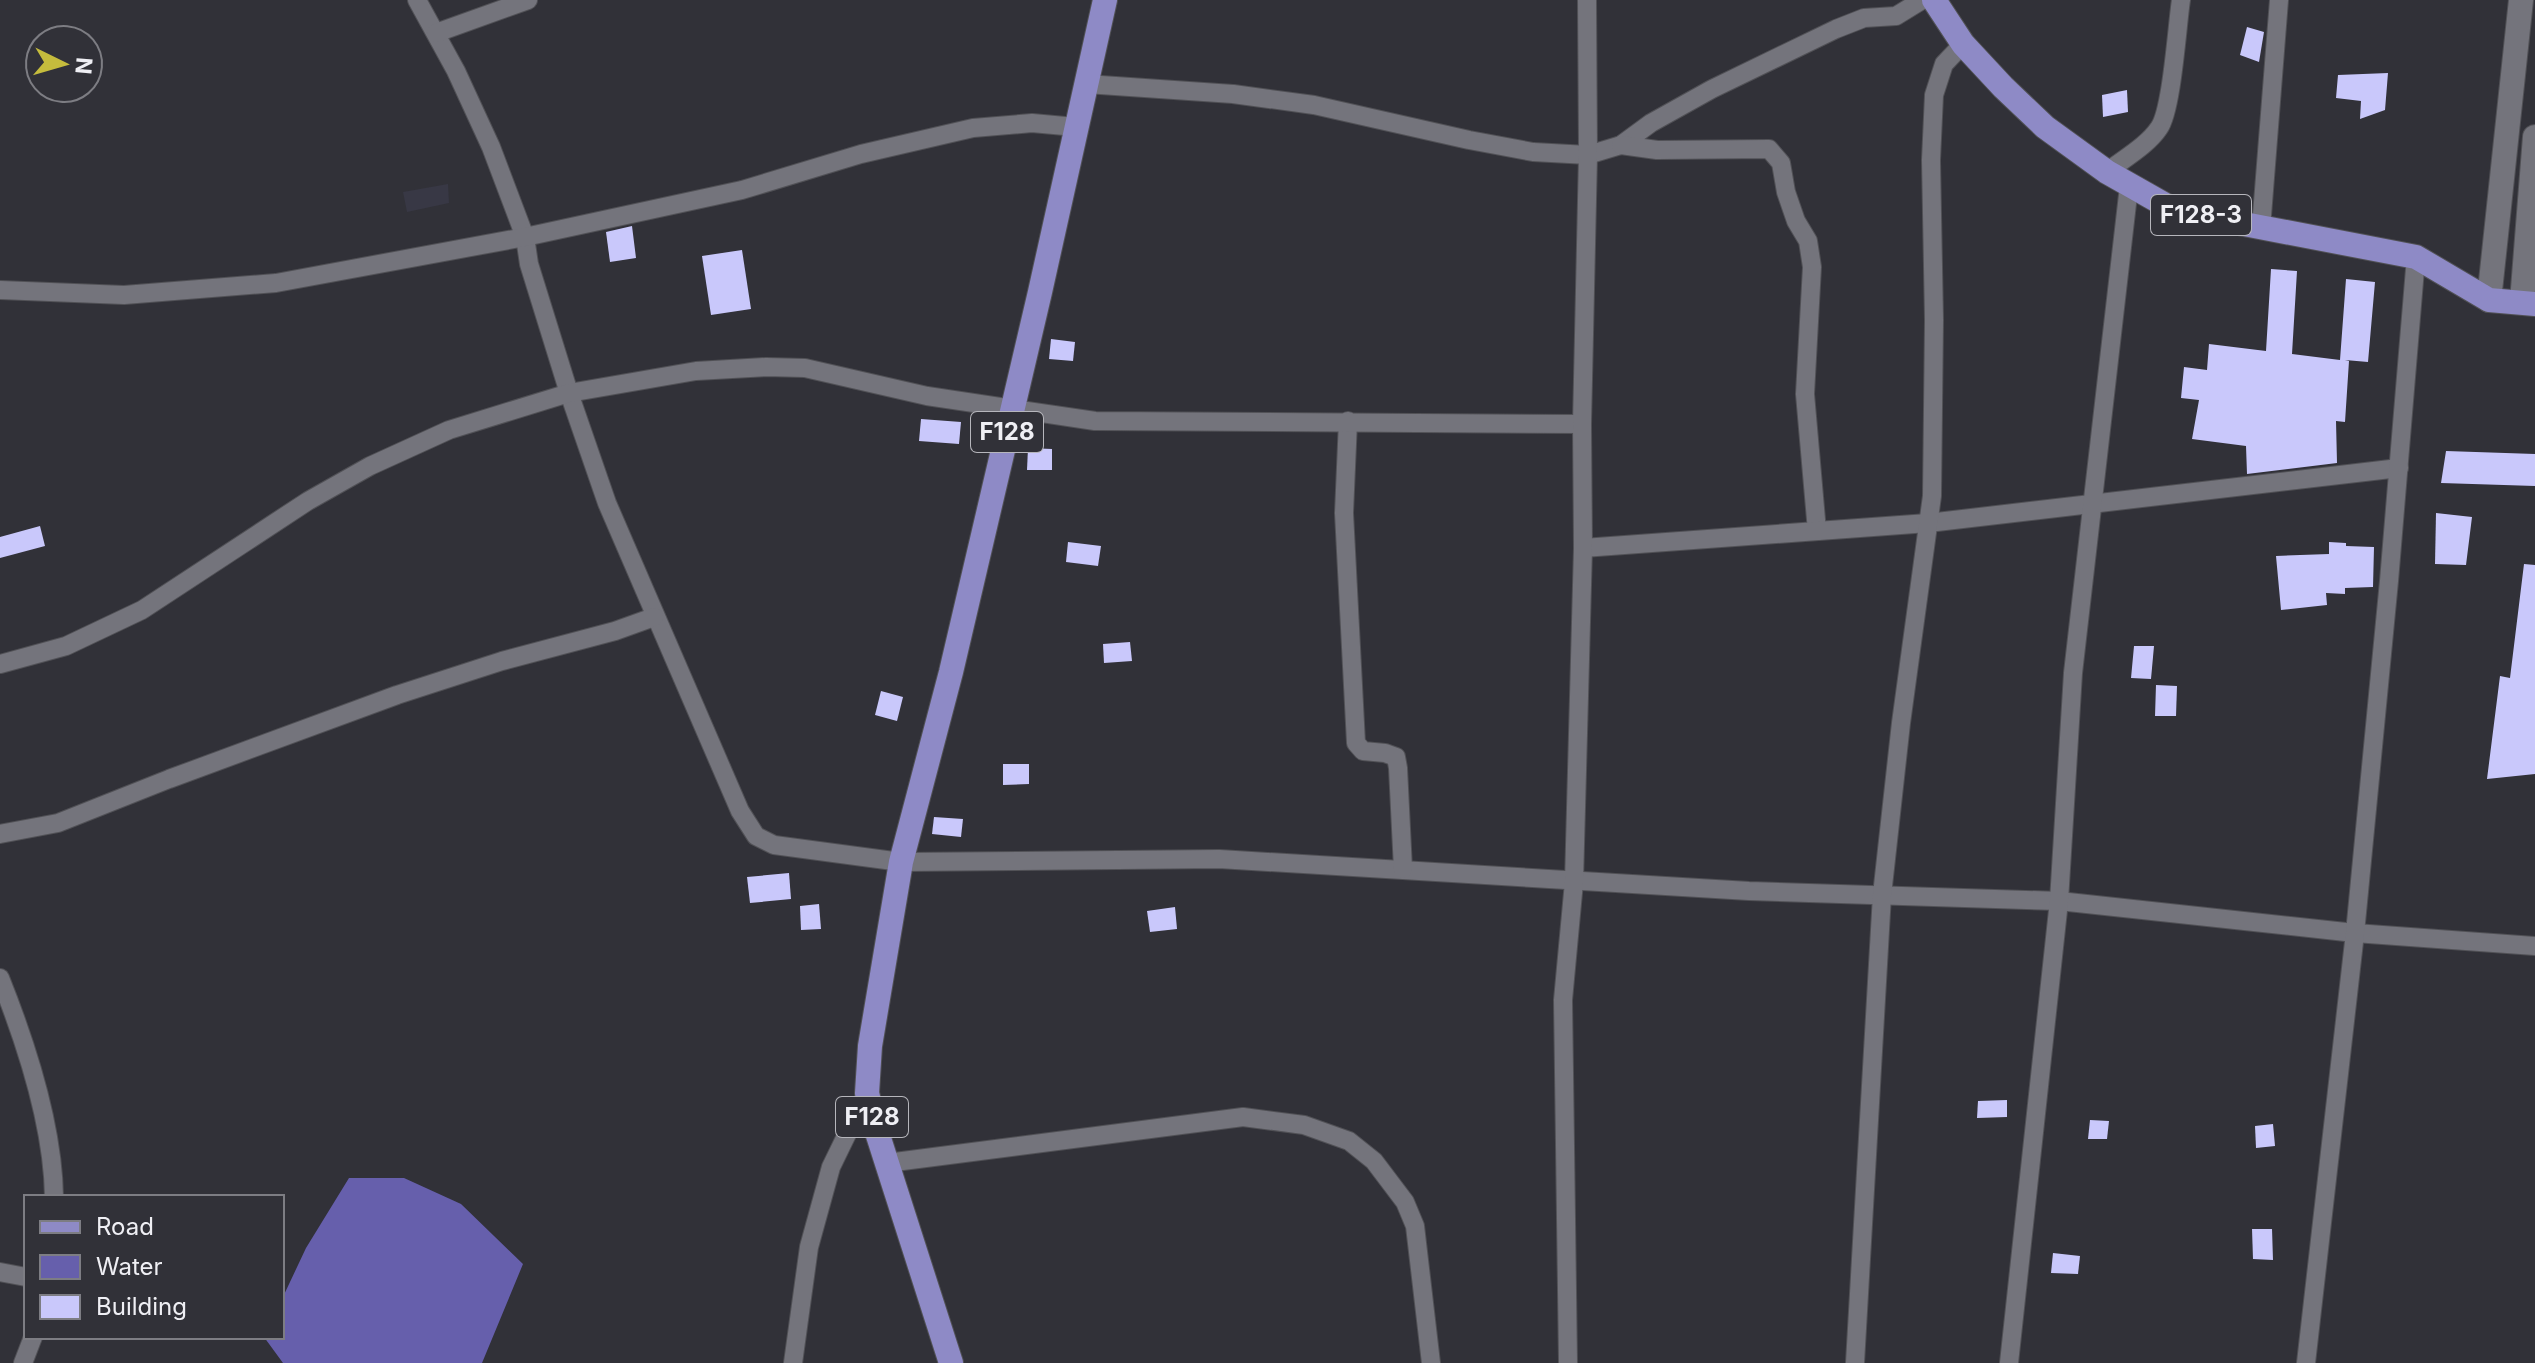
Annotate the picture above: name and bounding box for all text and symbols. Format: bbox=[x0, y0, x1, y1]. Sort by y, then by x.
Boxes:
north arrow bbox=[24, 24, 104, 104]
text: N bbox=[70, 56, 98, 75]
road number: F128-3 bbox=[2151, 195, 2251, 235]
road number: F128 bbox=[971, 412, 1043, 452]
road number: F128 bbox=[836, 1097, 908, 1137]
legend bbox=[24, 1195, 284, 1339]
text: Road bbox=[96, 1212, 154, 1241]
text: Water bbox=[96, 1252, 163, 1281]
text: Building bbox=[96, 1292, 187, 1321]

